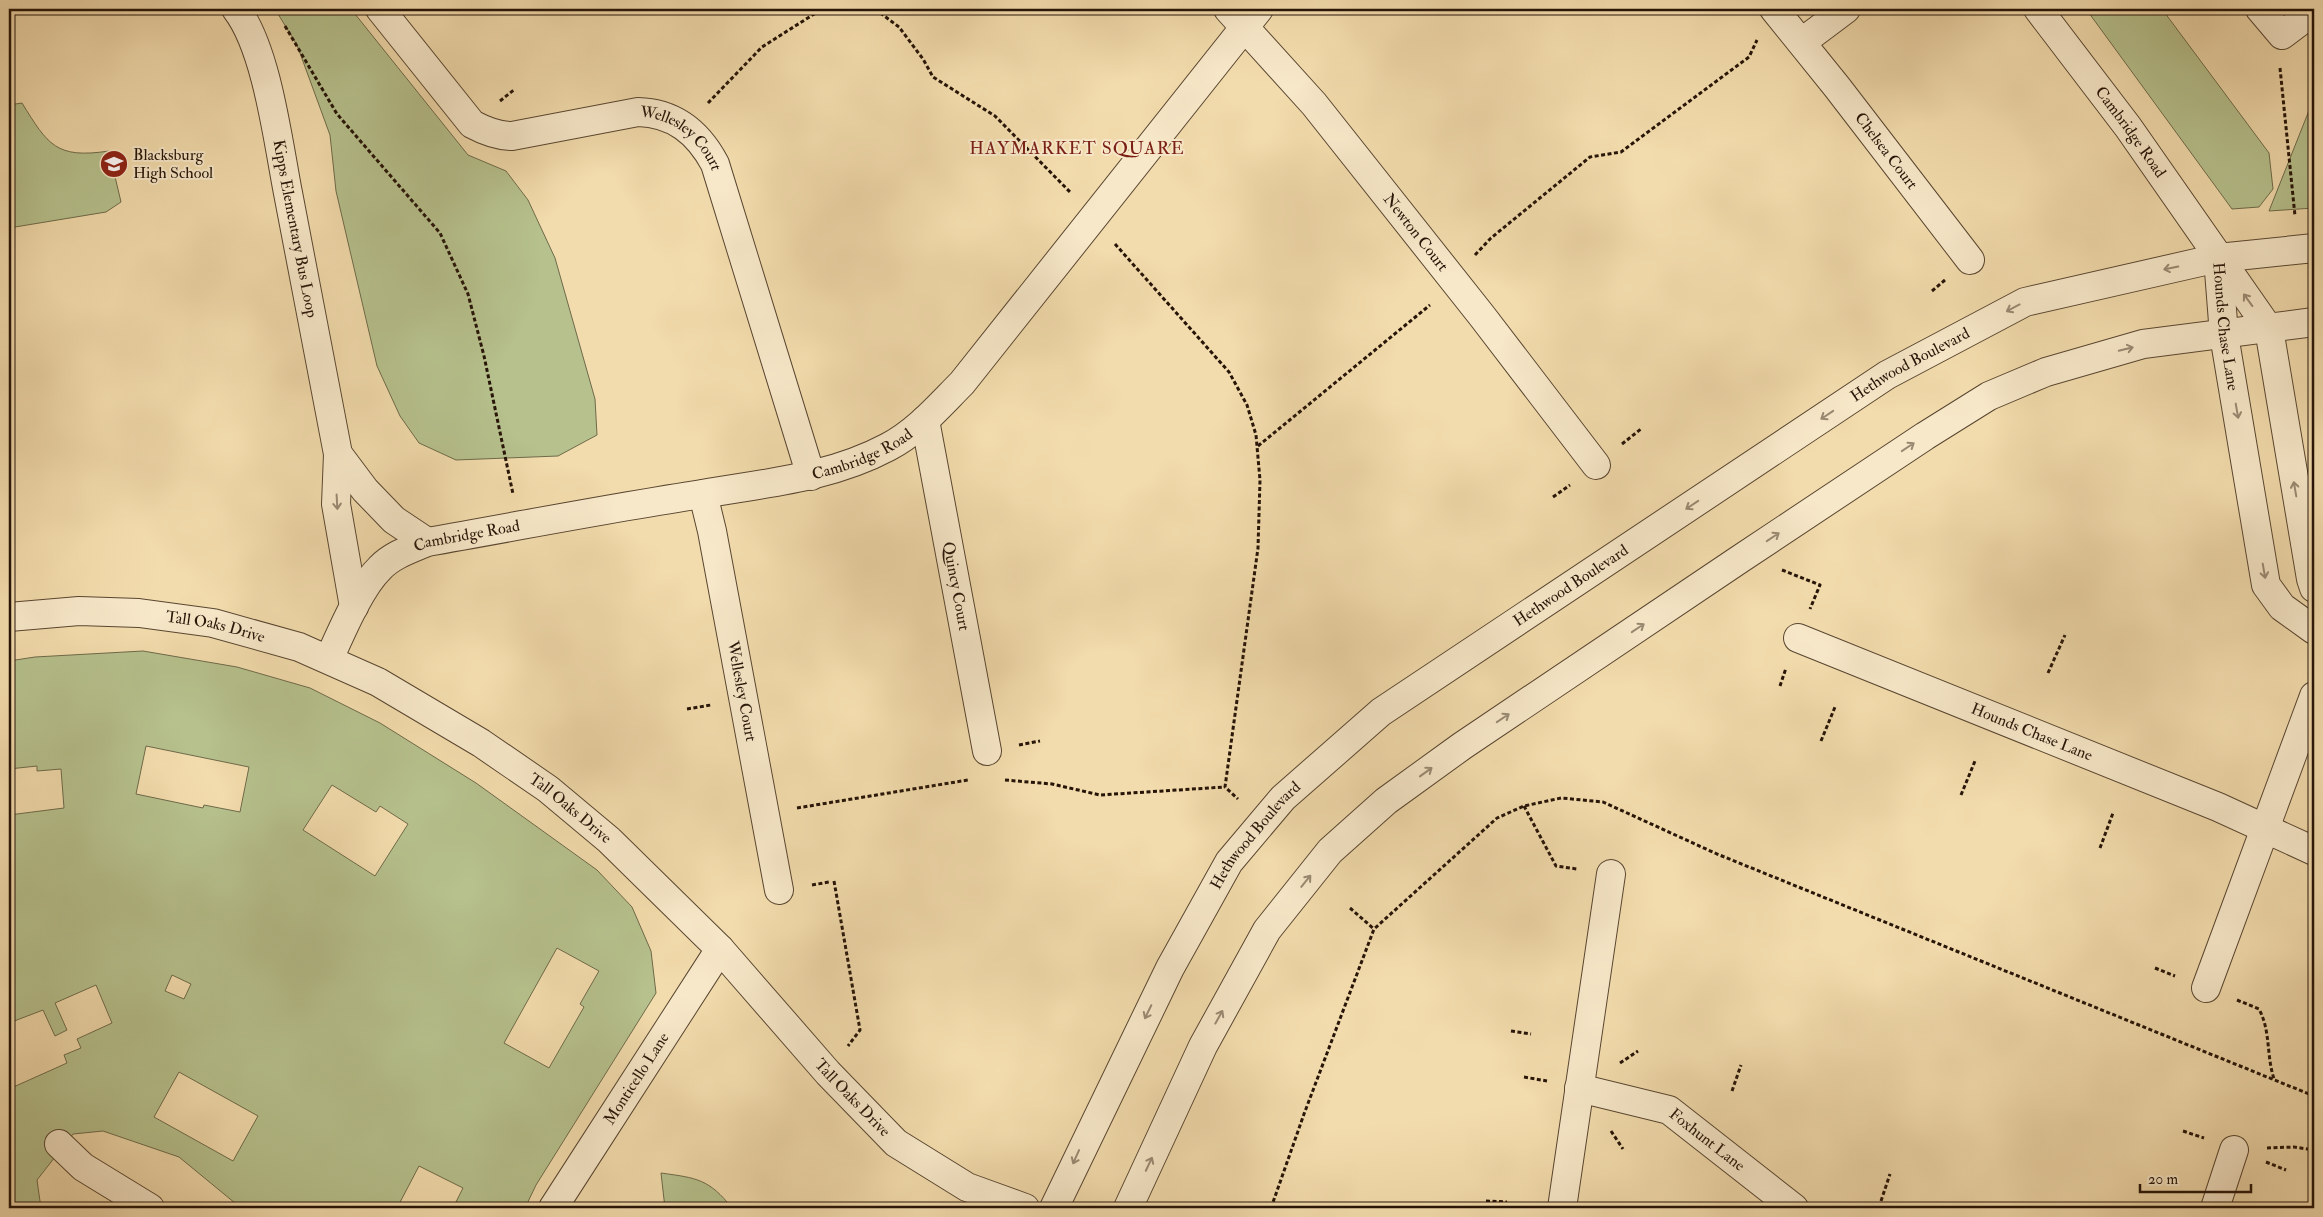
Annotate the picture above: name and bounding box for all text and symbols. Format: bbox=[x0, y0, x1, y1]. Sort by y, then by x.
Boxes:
street label: Cambridge Road bbox=[2091, 83, 2170, 182]
street label: Wellesley Court bbox=[638, 102, 726, 173]
street label: Chelsea Court bbox=[1850, 108, 1922, 194]
district label: HAYMARKET SQUARE bbox=[969, 137, 1185, 160]
street label: Kipps Elementary Bus Loop bbox=[269, 138, 322, 320]
place label: Blacksburg High School bbox=[133, 145, 213, 183]
school or university icon: Blacksburg High School bbox=[99, 149, 129, 179]
street label: Newton Court bbox=[1379, 189, 1453, 275]
street label: Hounds Chase Lane bbox=[2208, 262, 2243, 393]
one-way arrow bbox=[2163, 264, 2179, 273]
one-way arrow bbox=[2243, 293, 2253, 307]
one-way arrow bbox=[2006, 303, 2021, 313]
street label: Hethwood Boulevard bbox=[1847, 323, 1973, 407]
one-way arrow bbox=[2117, 344, 2133, 353]
one-way arrow bbox=[2232, 402, 2242, 418]
one-way arrow bbox=[1820, 410, 1834, 420]
street label: Cambridge Road bbox=[810, 424, 917, 484]
one-way arrow bbox=[1901, 442, 1915, 452]
one-way arrow bbox=[2290, 481, 2300, 497]
one-way arrow bbox=[332, 494, 341, 510]
one-way arrow bbox=[1685, 500, 1699, 510]
street label: Cambridge Road bbox=[411, 516, 521, 557]
one-way arrow bbox=[1765, 532, 1779, 542]
street label: Quincy Court bbox=[938, 540, 974, 632]
street label: Hethwood Boulevard bbox=[1510, 540, 1632, 631]
one-way arrow bbox=[2259, 563, 2269, 579]
street label: Tall Oaks Drive bbox=[165, 607, 268, 647]
one-way arrow bbox=[1630, 623, 1644, 633]
street label: Wellesley Court bbox=[723, 638, 761, 743]
street label: Hounds Chase Lane bbox=[1968, 699, 2096, 766]
one-way arrow bbox=[1496, 713, 1510, 724]
one-way arrow bbox=[1419, 767, 1433, 777]
street label: Tall Oaks Drive bbox=[525, 769, 616, 848]
street label: Hethwood Boulevard bbox=[1206, 777, 1305, 893]
one-way arrow bbox=[1301, 875, 1312, 888]
one-way arrow bbox=[1143, 1004, 1153, 1019]
one-way arrow bbox=[1214, 1011, 1224, 1025]
street label: Monticello Lane bbox=[599, 1028, 674, 1128]
street label: Tall Oaks Drive bbox=[810, 1055, 895, 1141]
street label: Foxhunt Lane bbox=[1665, 1104, 1749, 1176]
one-way arrow bbox=[1071, 1149, 1081, 1164]
one-way arrow bbox=[1144, 1157, 1154, 1172]
scale bar bbox=[2140, 1162, 2252, 1194]
text: 20 m bbox=[2148, 1170, 2178, 1189]

